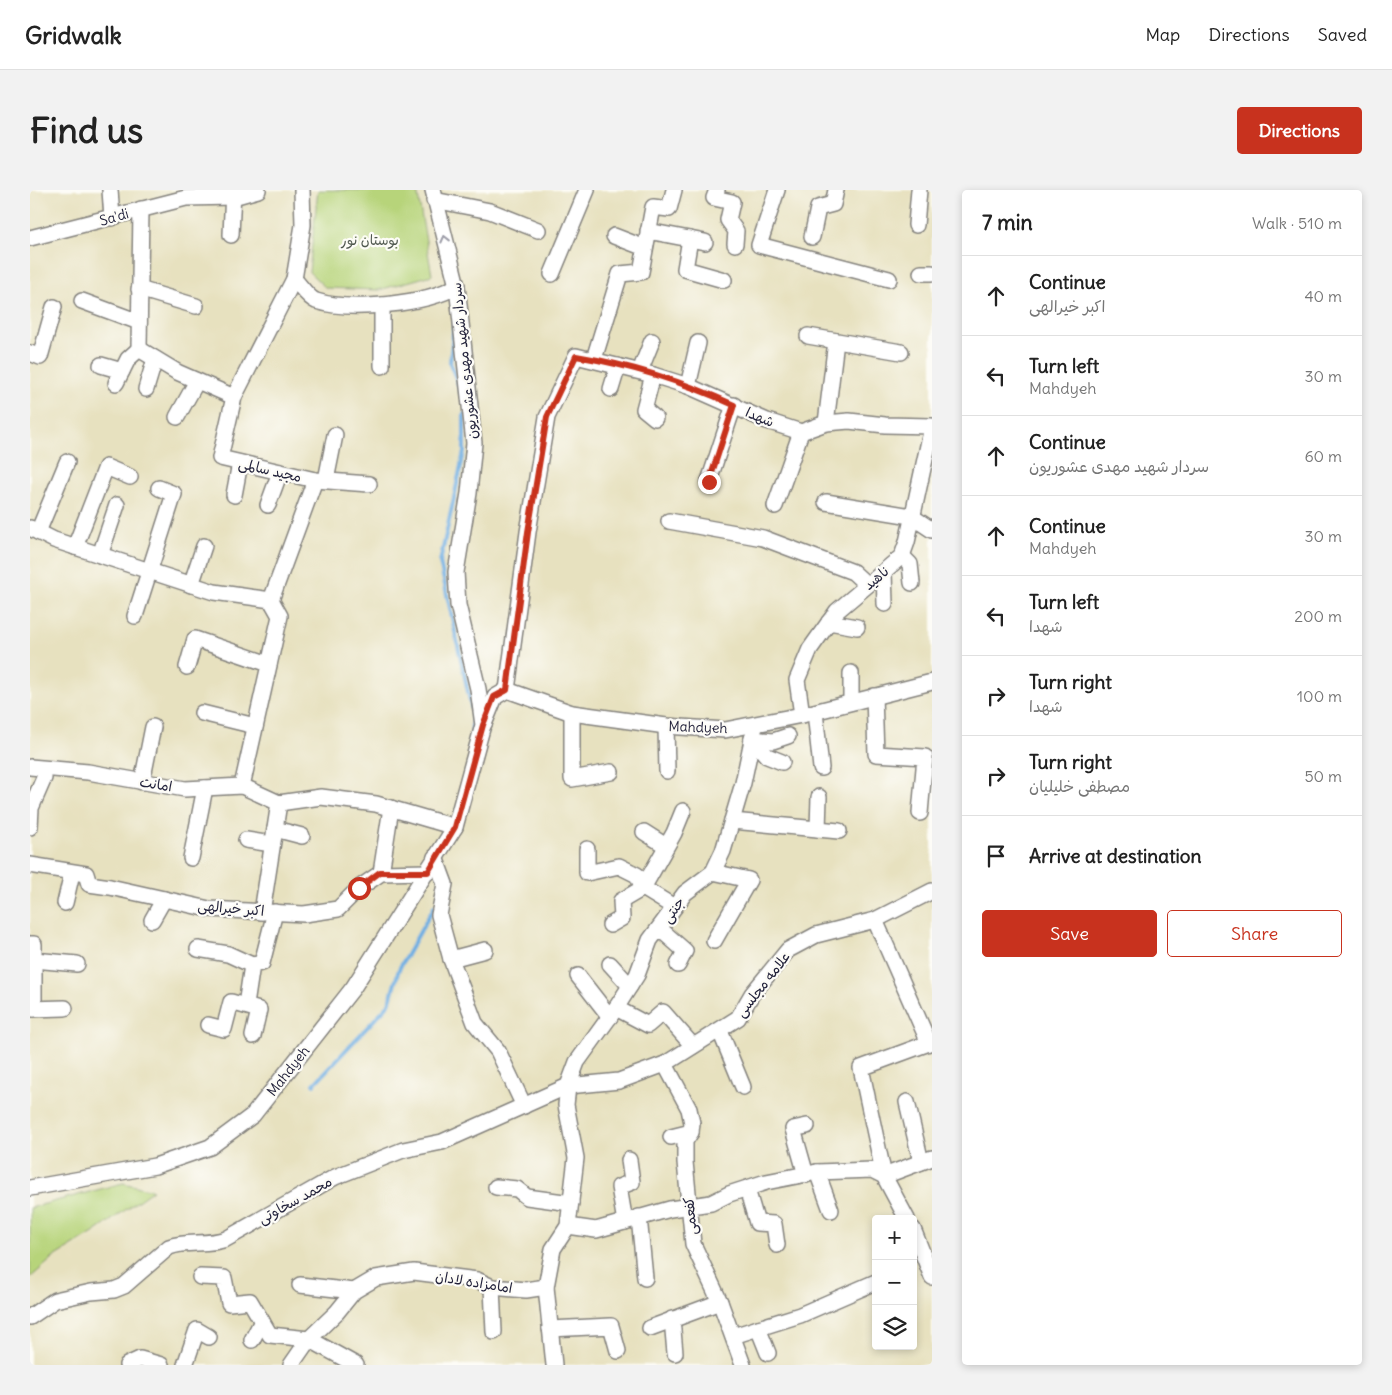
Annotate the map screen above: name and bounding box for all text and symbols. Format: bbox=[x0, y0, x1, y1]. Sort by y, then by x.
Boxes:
text: Gridwalk bbox=[25, 20, 122, 50]
text: Map bbox=[1145, 23, 1180, 46]
text: Directions bbox=[1208, 23, 1290, 46]
text: Saved bbox=[1318, 23, 1367, 46]
button: Directions bbox=[1237, 107, 1362, 154]
text: Find us bbox=[30, 108, 143, 152]
street label: Sa'di bbox=[97, 204, 131, 230]
text: 7 min bbox=[982, 209, 1033, 236]
text: Walk · 510 m bbox=[1252, 213, 1342, 233]
park label: بوستان نور bbox=[340, 231, 399, 249]
one-way arrow bbox=[440, 234, 451, 243]
text: Continue bbox=[1029, 270, 1106, 294]
street label: سردار شهید مهدی عشوریون bbox=[447, 282, 481, 440]
icon: ahead bbox=[982, 282, 1010, 310]
text: 40 m bbox=[1304, 286, 1342, 306]
text: اکبر خیرالهی bbox=[1029, 296, 1106, 316]
text: Turn left bbox=[1029, 354, 1099, 378]
icon: left bbox=[982, 362, 1010, 390]
text: 30 m bbox=[1305, 366, 1342, 386]
text: Mahdyeh bbox=[1029, 378, 1097, 398]
street label: شهدا bbox=[743, 403, 777, 431]
text: Continue bbox=[1029, 430, 1106, 454]
icon: ahead bbox=[982, 442, 1010, 470]
text: 60 m bbox=[1304, 446, 1342, 466]
street label: مجید سالمی bbox=[237, 454, 303, 486]
text: سردار شهید مهدی عشوریون bbox=[1029, 456, 1209, 476]
route end bbox=[698, 471, 721, 494]
text: Continue bbox=[1029, 514, 1106, 538]
icon: ahead bbox=[982, 522, 1010, 550]
text: 30 m bbox=[1305, 526, 1342, 546]
text: Mahdyeh bbox=[1029, 538, 1097, 558]
street label: ناهید bbox=[860, 562, 892, 594]
text: Turn left bbox=[1029, 590, 1099, 614]
icon: left bbox=[982, 602, 1010, 630]
text: 200 m bbox=[1294, 606, 1342, 626]
text: شهدا bbox=[1029, 616, 1063, 636]
text: Turn right bbox=[1029, 670, 1112, 694]
icon: right bbox=[982, 682, 1010, 710]
text: 100 m bbox=[1297, 686, 1342, 706]
text: شهدا bbox=[1029, 696, 1063, 716]
street label: Mahdyeh bbox=[668, 717, 728, 737]
text: Turn right bbox=[1029, 750, 1112, 774]
icon: right bbox=[982, 762, 1010, 790]
text: 50 m bbox=[1304, 766, 1342, 786]
street label: امانت bbox=[138, 773, 174, 795]
text: مصطفی خلیلیان bbox=[1029, 776, 1130, 796]
icon: arrive bbox=[982, 842, 1010, 870]
text: Arrive at destination bbox=[1029, 844, 1202, 868]
route start bbox=[348, 877, 371, 900]
street label: جنتی bbox=[658, 893, 688, 927]
street label: اکبر خیرالهی bbox=[197, 896, 265, 920]
button: Save bbox=[982, 910, 1157, 957]
button: Share bbox=[1167, 910, 1342, 957]
street label: علامه مجلسی bbox=[732, 947, 794, 1021]
street label: Mahdyeh bbox=[263, 1042, 313, 1100]
street label: محمد سخاوتی bbox=[255, 1172, 335, 1228]
street label: کفعمی bbox=[679, 1196, 701, 1236]
map controls bbox=[872, 1215, 917, 1350]
button: + bbox=[872, 1215, 917, 1260]
button: − bbox=[872, 1260, 917, 1305]
street label: امامزاده لادان bbox=[434, 1267, 514, 1297]
button: layers bbox=[872, 1305, 917, 1350]

